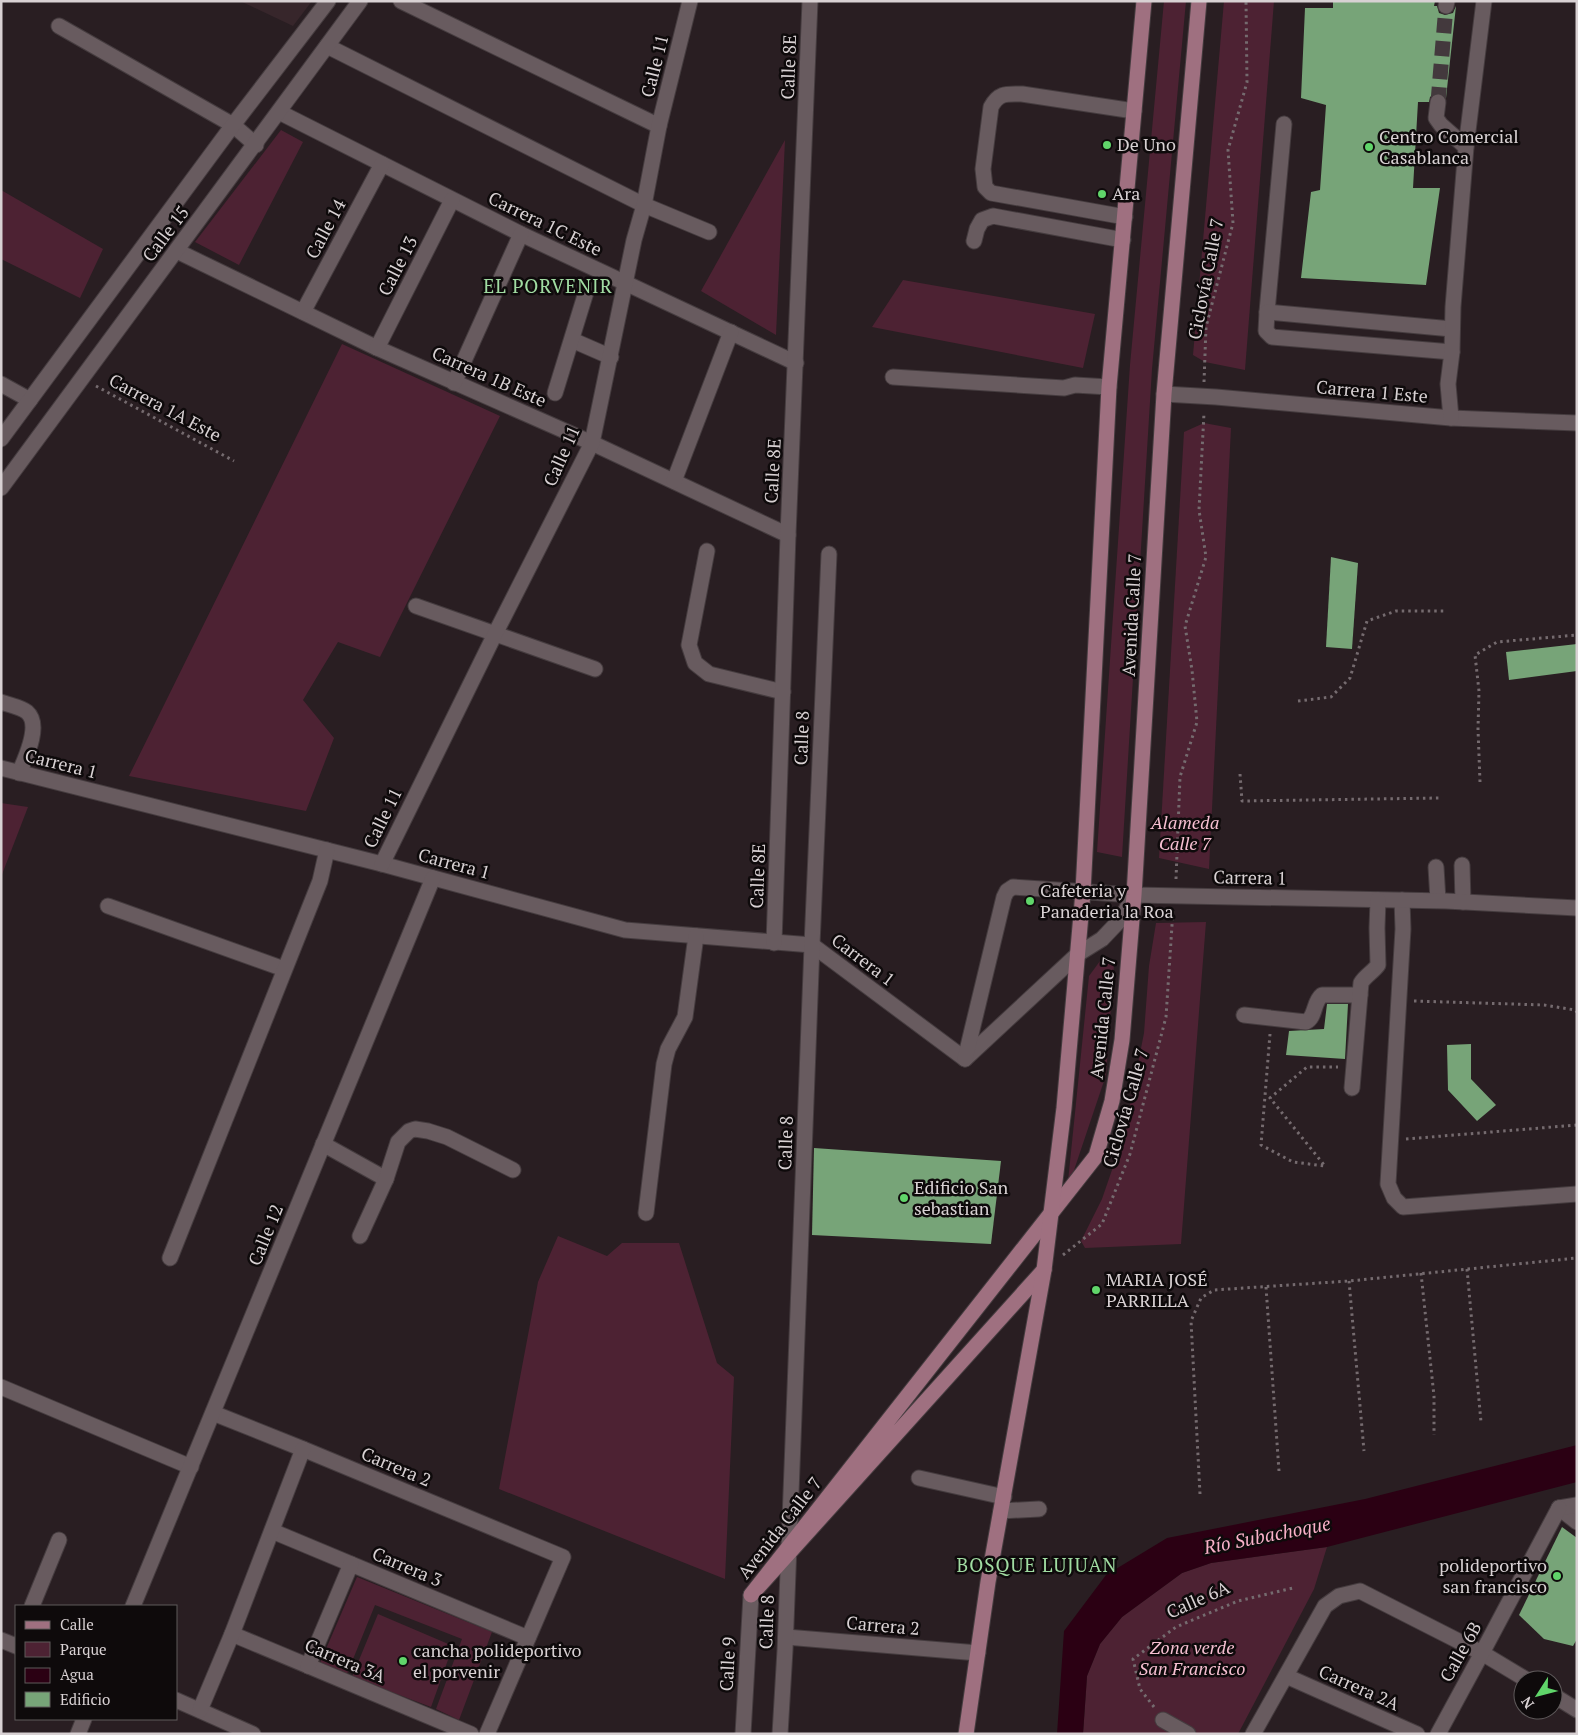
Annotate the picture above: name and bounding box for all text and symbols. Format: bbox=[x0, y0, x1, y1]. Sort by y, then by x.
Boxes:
street label: Calle 11 bbox=[635, 32, 673, 100]
street label: Calle 8E bbox=[775, 34, 801, 100]
place label: Centro Comercial Casablanca bbox=[1379, 124, 1519, 169]
place label: De Uno bbox=[1117, 132, 1176, 156]
marker: De Uno bbox=[1101, 139, 1113, 151]
marker: Centro Comercial Casablanca bbox=[1363, 141, 1375, 153]
place label: Ara bbox=[1112, 181, 1140, 205]
street label: Carrera 1C Este bbox=[485, 185, 606, 261]
marker: Ara bbox=[1096, 188, 1108, 200]
street label: Calle 14 bbox=[299, 194, 351, 262]
street label: Calle 15 bbox=[136, 201, 194, 266]
street label: Ciclovía Calle 7 bbox=[1182, 216, 1229, 341]
street label: Calle 13 bbox=[372, 232, 422, 300]
district label: EL PORVENIR bbox=[483, 273, 613, 298]
street label: Carrera 1B Este bbox=[428, 340, 550, 412]
street label: Carrera 1A Este bbox=[105, 367, 226, 447]
street label: Carrera 1 Este bbox=[1315, 374, 1429, 408]
street label: Calle 11 bbox=[537, 421, 585, 490]
street label: Calle 8E bbox=[758, 438, 786, 504]
street label: Avenida Calle 7 bbox=[1116, 553, 1146, 677]
street label: Calle 8 bbox=[788, 710, 814, 766]
street label: Carrera 1 bbox=[23, 742, 100, 784]
street label: Calle 11 bbox=[357, 783, 407, 852]
park label: Alameda Calle 7 bbox=[1150, 810, 1219, 855]
street label: Carrera 1 bbox=[416, 842, 493, 884]
street label: Calle 8E bbox=[744, 843, 770, 909]
street label: Carrera 1 bbox=[1213, 864, 1287, 890]
place label: Cafeteria y Panaderia la Roa bbox=[1040, 878, 1173, 923]
marker: Cafeteria y Panaderia la Roa bbox=[1024, 895, 1036, 907]
street label: Carrera 1 bbox=[827, 927, 900, 991]
street label: Avenida Calle 7 bbox=[1084, 955, 1120, 1080]
street label: Ciclovía Calle 7 bbox=[1097, 1045, 1154, 1170]
street label: Calle 8 bbox=[772, 1115, 798, 1171]
place label: Edificio San sebastian bbox=[914, 1175, 1009, 1220]
marker: Edificio San sebastian bbox=[898, 1192, 910, 1204]
street label: Calle 12 bbox=[242, 1200, 288, 1269]
place label: MARIA JOSÉ PARRILLA bbox=[1106, 1267, 1208, 1312]
marker: MARIA JOSÉ PARRILLA bbox=[1090, 1284, 1102, 1296]
street label: Carrera 2 bbox=[358, 1441, 435, 1491]
street label: Avenida Calle 7 bbox=[732, 1472, 827, 1583]
water label: Río Subachoque bbox=[1200, 1510, 1333, 1559]
street label: Carrera 3 bbox=[369, 1541, 446, 1591]
district label: BOSQUE LUJUAN bbox=[957, 1552, 1117, 1577]
place label: polideportivo san francisco bbox=[1439, 1553, 1547, 1598]
marker: polideportivo san francisco bbox=[1551, 1570, 1563, 1582]
street label: Calle 6A bbox=[1162, 1574, 1234, 1624]
street label: Calle 8 bbox=[753, 1594, 779, 1650]
legend bbox=[15, 1605, 178, 1720]
street label: Carrera 2 bbox=[845, 1610, 921, 1640]
text: Calle bbox=[60, 1614, 94, 1634]
street label: Calle 6B bbox=[1434, 1617, 1487, 1686]
street label: Carrera 3A bbox=[301, 1632, 390, 1688]
park label: Zona verde San Francisco bbox=[1139, 1635, 1245, 1680]
street label: Calle 9 bbox=[714, 1636, 740, 1692]
place label: cancha polideportivo el porvenir bbox=[413, 1638, 582, 1683]
text: Parque bbox=[60, 1639, 107, 1659]
marker: cancha polideportivo el porvenir bbox=[397, 1655, 409, 1667]
street label: Carrera 2A bbox=[1315, 1659, 1404, 1716]
text: Agua bbox=[60, 1664, 94, 1684]
north arrow bbox=[1513, 1670, 1563, 1720]
text: Edificio bbox=[60, 1689, 110, 1709]
text: N bbox=[1516, 1693, 1538, 1713]

